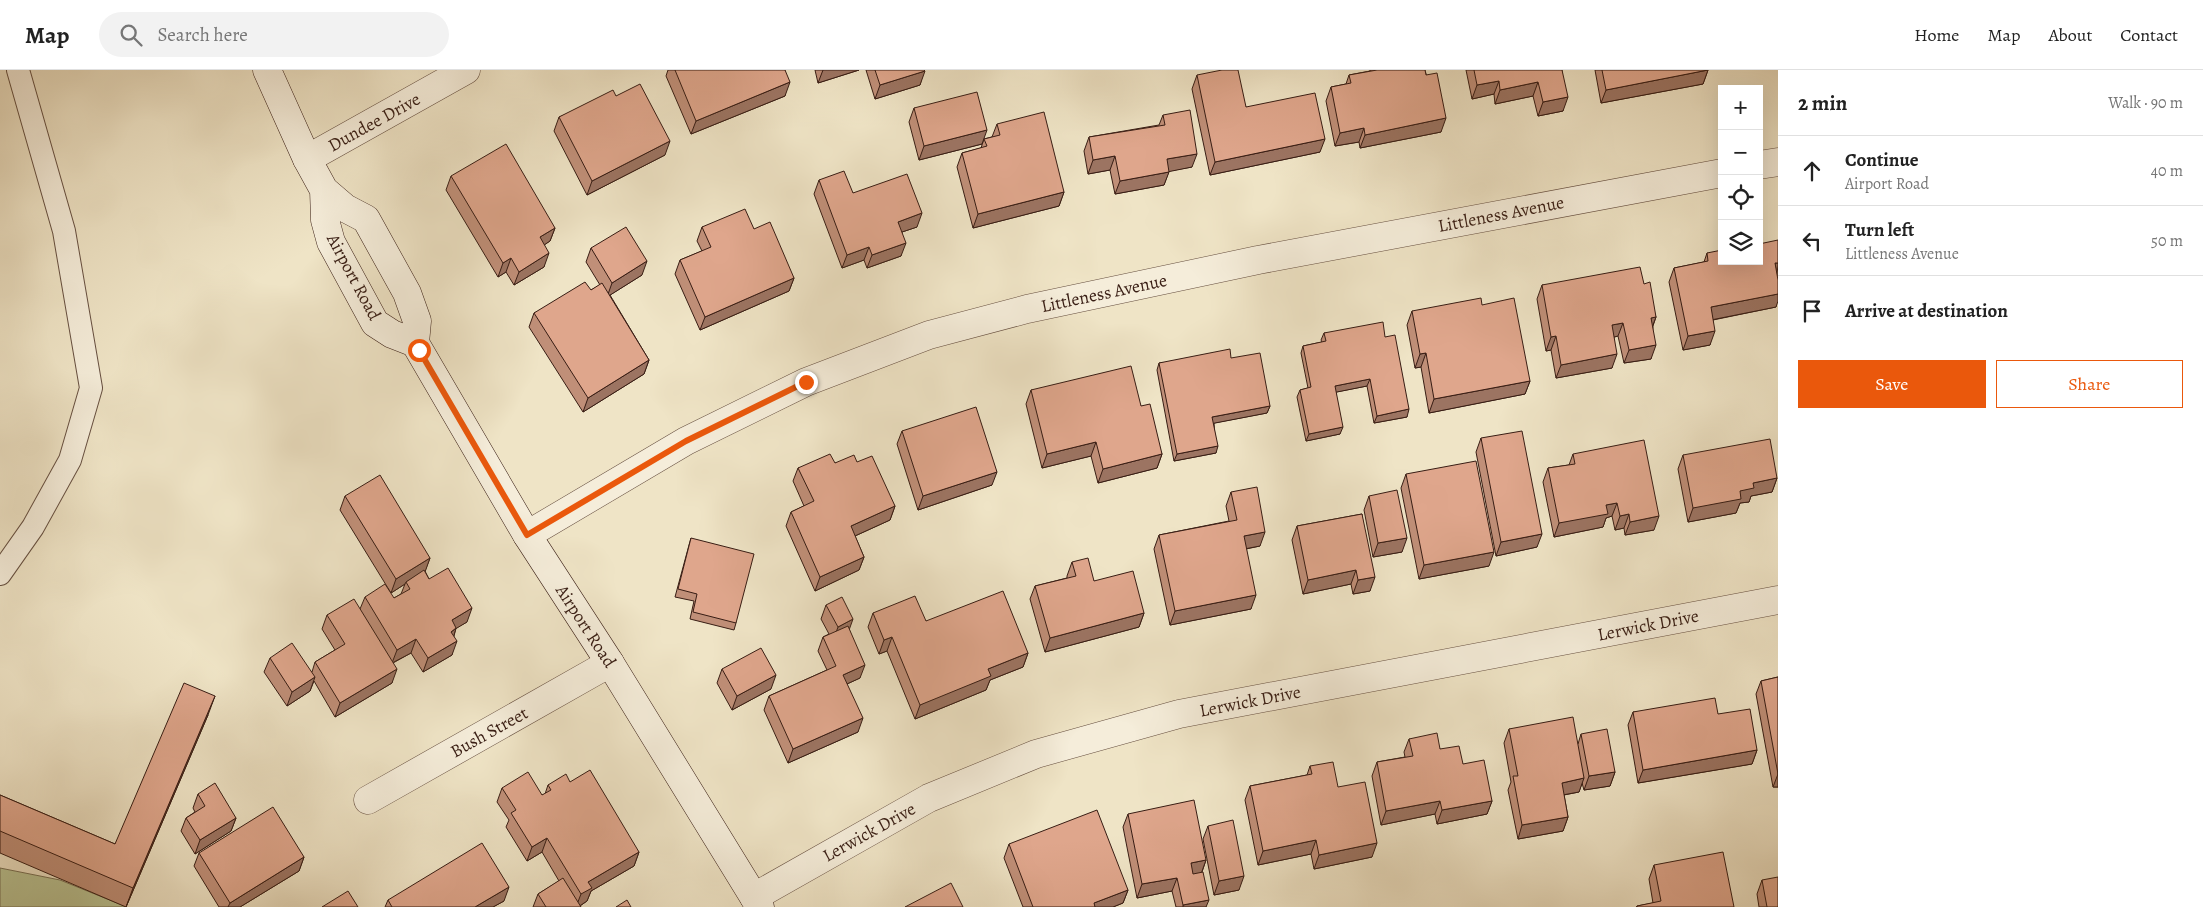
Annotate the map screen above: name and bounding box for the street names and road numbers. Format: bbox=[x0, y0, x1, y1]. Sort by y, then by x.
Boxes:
street label: Dundee Drive bbox=[324, 87, 424, 157]
street label: Littleness Avenue bbox=[1436, 190, 1566, 238]
street label: Airport Road bbox=[321, 229, 387, 325]
street label: Littleness Avenue bbox=[1039, 268, 1169, 318]
street label: Airport Road bbox=[550, 579, 622, 672]
street label: Lerwick Drive bbox=[1595, 603, 1701, 647]
street label: Lerwick Drive bbox=[1197, 679, 1303, 723]
street label: Bush Street bbox=[446, 701, 532, 763]
street label: Lerwick Drive bbox=[818, 797, 920, 867]

